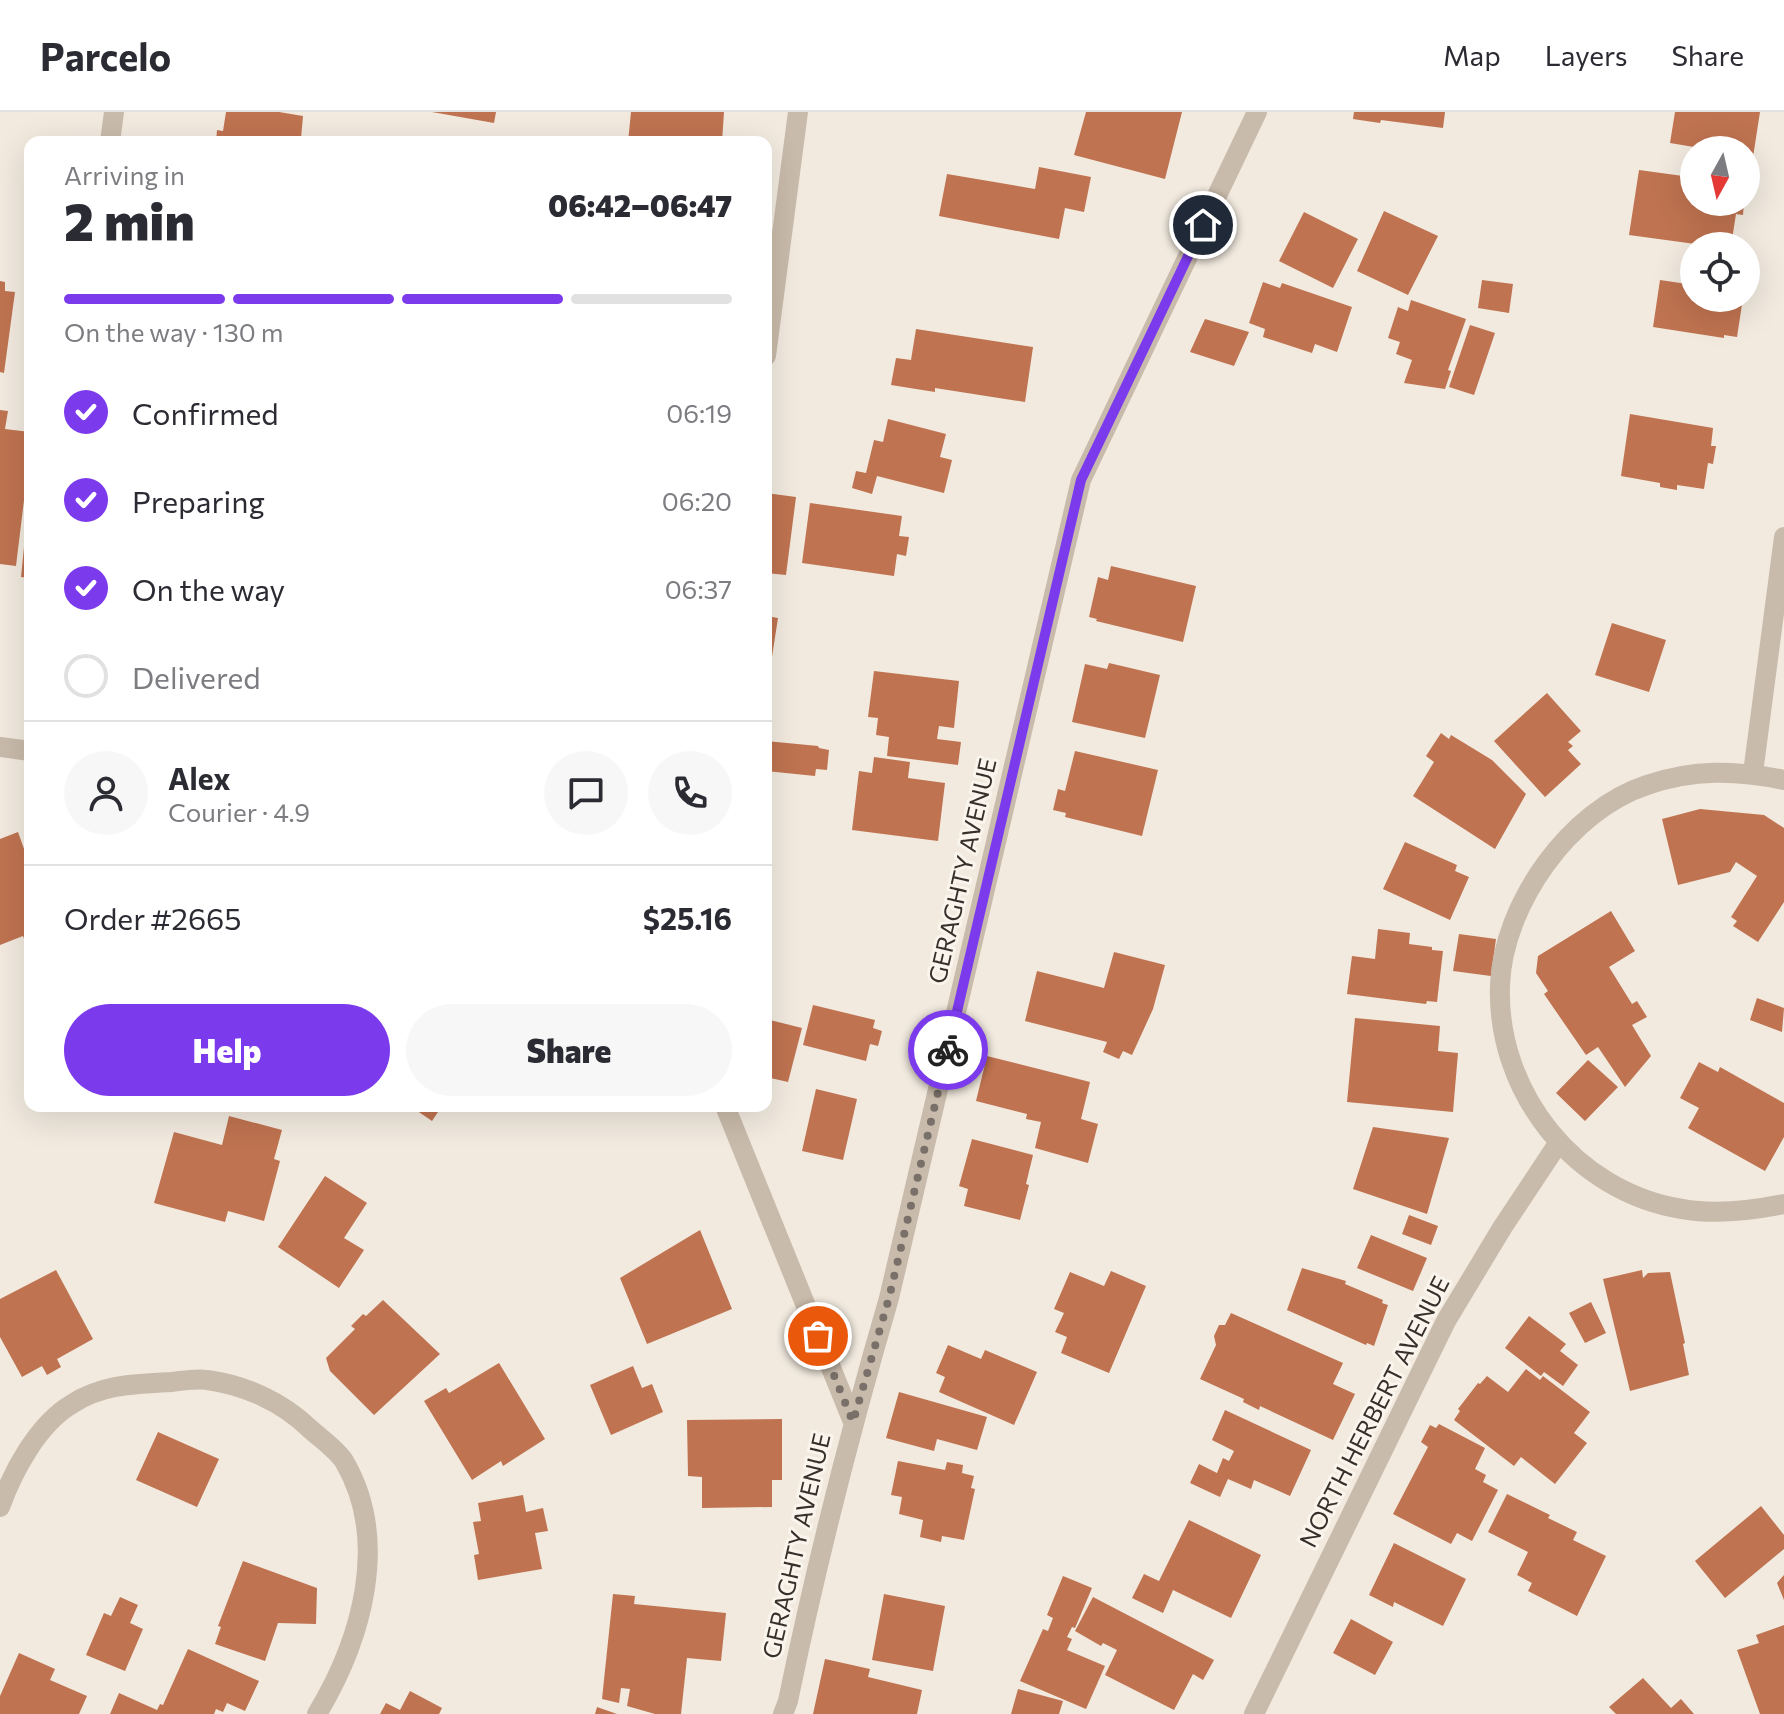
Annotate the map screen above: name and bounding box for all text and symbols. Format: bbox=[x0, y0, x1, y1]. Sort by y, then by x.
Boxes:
text: Parcelo bbox=[40, 32, 171, 79]
text: Map bbox=[1443, 38, 1501, 72]
text: Layers bbox=[1545, 38, 1627, 72]
text: Share bbox=[1671, 38, 1744, 72]
north arrow bbox=[1680, 136, 1760, 216]
map controls bbox=[1680, 136, 1760, 312]
text: Arriving in bbox=[64, 159, 185, 190]
text: 06:42–06:47 bbox=[548, 186, 732, 223]
text: 2 min bbox=[64, 188, 195, 252]
pin bbox=[1169, 191, 1237, 259]
icon: home bbox=[1181, 203, 1225, 247]
button: locate bbox=[1680, 232, 1760, 312]
text: On the way · 130 m bbox=[64, 316, 283, 347]
icon: check bbox=[64, 390, 108, 434]
text: Confirmed bbox=[132, 394, 279, 431]
text: 06:19 bbox=[666, 397, 732, 428]
icon: check bbox=[64, 478, 108, 522]
text: Preparing bbox=[132, 482, 265, 519]
text: 06:20 bbox=[662, 485, 732, 516]
icon: check bbox=[64, 566, 108, 610]
text: On the way bbox=[132, 570, 285, 607]
text: 06:37 bbox=[665, 573, 732, 604]
text: Delivered bbox=[132, 658, 261, 695]
button: person bbox=[64, 751, 148, 835]
button: chat bbox=[544, 751, 628, 835]
button: phone bbox=[648, 751, 732, 835]
street label: GERAGHTY AVENUE bbox=[921, 755, 1002, 986]
text: Alex bbox=[168, 759, 231, 796]
text: Courier · 4.9 bbox=[168, 796, 310, 827]
text: Order #2665 bbox=[64, 899, 242, 936]
text: $25.16 bbox=[643, 899, 732, 936]
button: Help bbox=[64, 1004, 390, 1096]
button: Share bbox=[406, 1004, 732, 1096]
courier bbox=[908, 1010, 988, 1090]
icon: bike bbox=[926, 1028, 970, 1072]
street label: NORTH HERBERT AVENUE bbox=[1293, 1271, 1455, 1552]
pin bbox=[784, 1302, 852, 1370]
icon: bag bbox=[796, 1314, 840, 1358]
street label: GERAGHTY AVENUE bbox=[755, 1430, 836, 1661]

